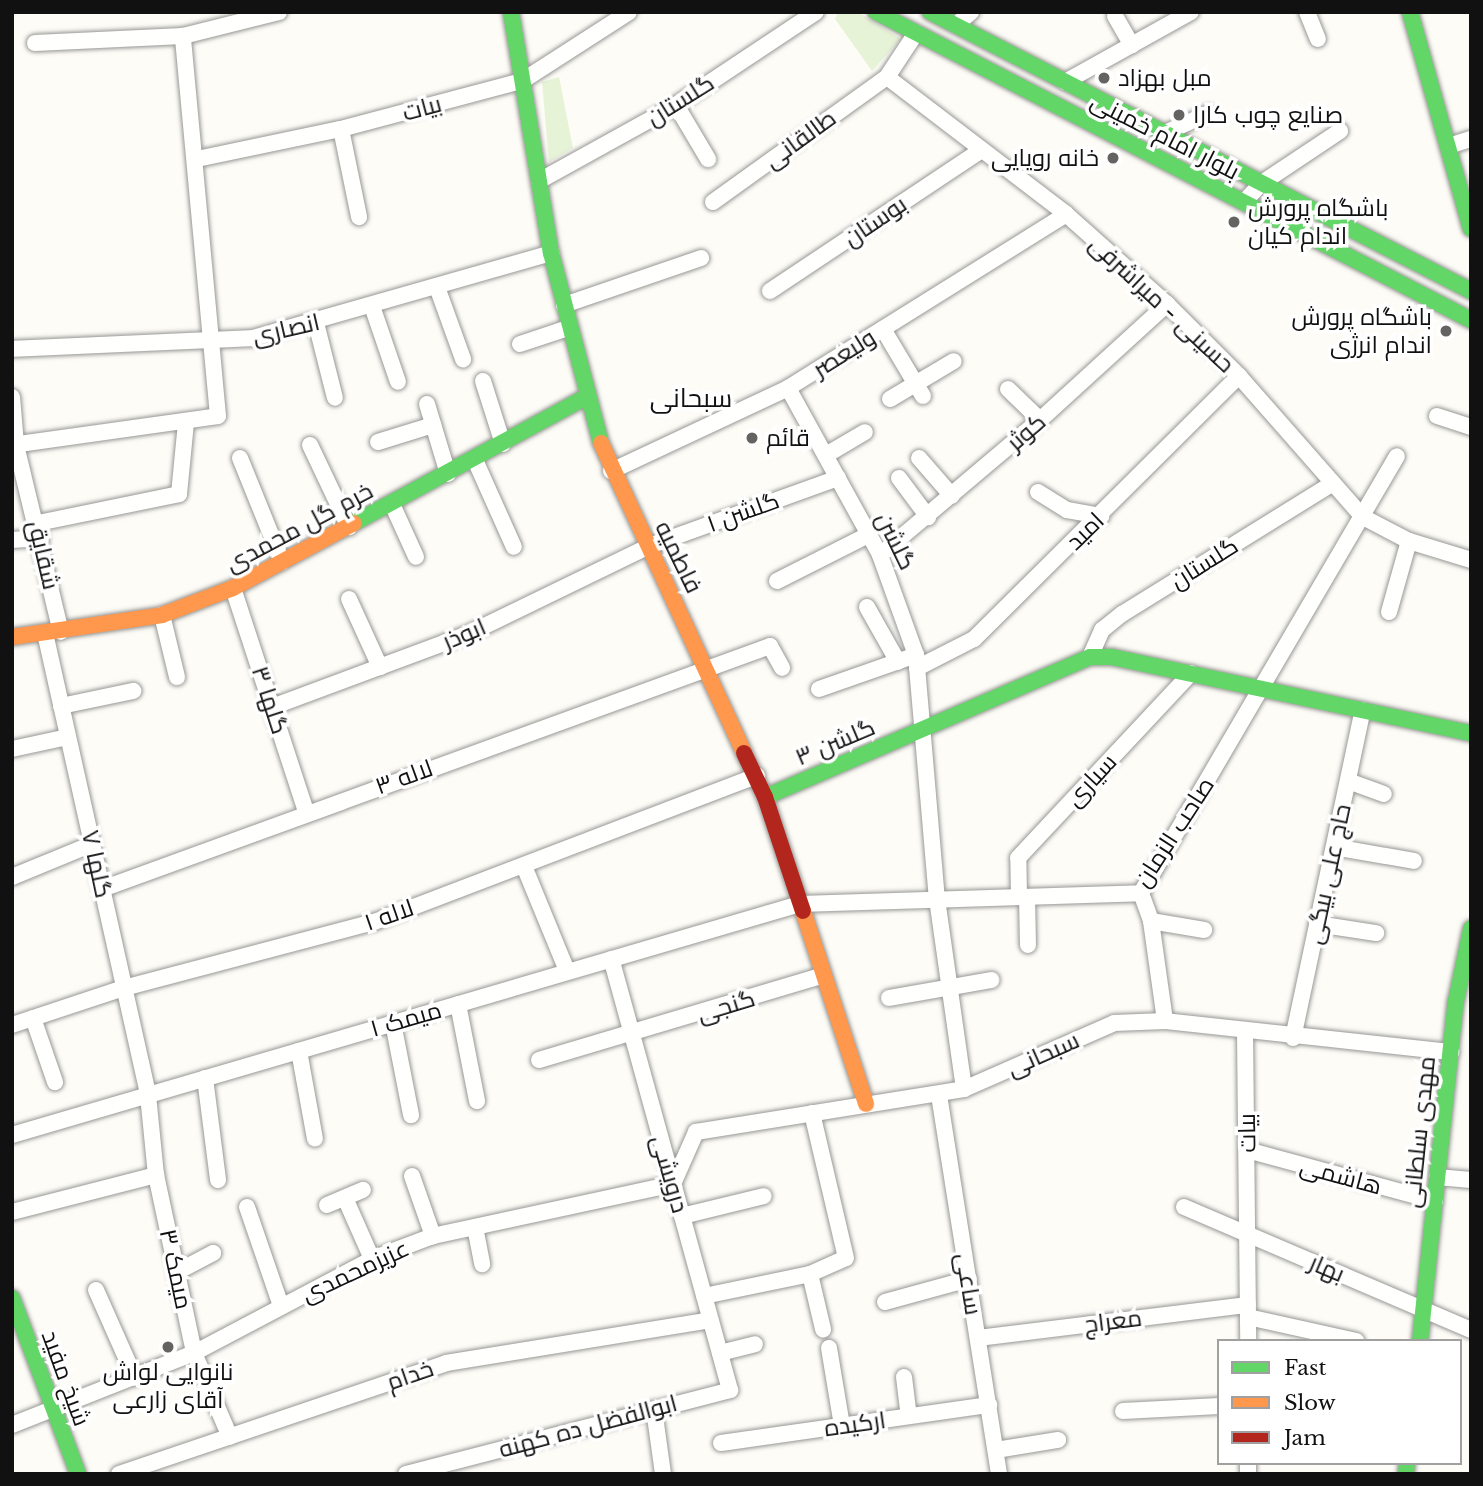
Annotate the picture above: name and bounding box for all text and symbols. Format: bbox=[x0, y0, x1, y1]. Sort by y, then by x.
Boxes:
place label: مبل بهزاد bbox=[1118, 64, 1212, 92]
street label: گلستان bbox=[641, 68, 719, 132]
marker: مبل بهزاد bbox=[1096, 70, 1112, 86]
street label: بلوار امام خمینی bbox=[1086, 86, 1244, 186]
street label: بیات bbox=[399, 89, 445, 127]
place label: صنایع چوب کارا bbox=[1193, 101, 1343, 129]
street label: طالقانی bbox=[759, 103, 841, 175]
marker: صنایع چوب کارا bbox=[1171, 107, 1187, 123]
place label: خانه رویایی bbox=[991, 144, 1099, 172]
marker: خانه رویایی bbox=[1105, 150, 1121, 166]
street label: بوستان bbox=[838, 189, 912, 253]
place label: باشگاه پرورش اندام کیان bbox=[1248, 194, 1388, 250]
marker: باشگاه پرورش اندام کیان bbox=[1226, 214, 1242, 230]
street label: حسینی - میراشرفی bbox=[1083, 229, 1241, 379]
place label: باشگاه پرورش اندام انرژی bbox=[1292, 303, 1432, 359]
street label: انصاری bbox=[250, 307, 322, 351]
street label: ولیعصر bbox=[807, 323, 881, 383]
marker: باشگاه پرورش اندام انرژی bbox=[1438, 323, 1454, 339]
district label: سبحانی bbox=[650, 383, 732, 415]
street label: کوثر bbox=[1001, 407, 1051, 457]
place label: قائم bbox=[766, 424, 810, 452]
marker: قائم bbox=[744, 430, 760, 446]
street label: خرم گل محمدی bbox=[220, 476, 378, 578]
street label: گلشن ۱ bbox=[703, 486, 783, 538]
street label: امید bbox=[1060, 506, 1110, 556]
street label: گلشن bbox=[870, 507, 922, 575]
street label: فاطمیه bbox=[649, 516, 709, 598]
street label: شقایق bbox=[22, 518, 66, 592]
street label: گلستان bbox=[1165, 531, 1243, 595]
street label: ابوذر bbox=[438, 612, 490, 656]
street label: گلها ۳ bbox=[246, 662, 294, 738]
street label: گلشن ۳ bbox=[791, 712, 879, 772]
street label: سیاری bbox=[1059, 748, 1123, 812]
street label: لاله ۳ bbox=[371, 753, 437, 801]
street label: صاحب الزمان bbox=[1128, 772, 1220, 892]
street label: حاج علی بیگی bbox=[1299, 801, 1357, 947]
street label: گلها ۷ bbox=[76, 828, 118, 900]
street label: لاله ۱ bbox=[361, 893, 417, 937]
street label: گنجی bbox=[694, 984, 758, 1028]
street label: میمک ۱ bbox=[367, 995, 445, 1043]
street label: سبحانی bbox=[1002, 1025, 1084, 1083]
street label: مهدی سلطانی bbox=[1397, 1055, 1441, 1209]
street label: بیات bbox=[1232, 1113, 1262, 1153]
street label: درویشی bbox=[645, 1132, 695, 1216]
street label: هاشمی bbox=[1297, 1151, 1385, 1201]
street label: میمک ۳ bbox=[153, 1226, 199, 1312]
street label: عزیزمحمدی bbox=[297, 1234, 413, 1308]
street label: بهار bbox=[1305, 1248, 1349, 1288]
street label: ساعی bbox=[950, 1251, 988, 1317]
street label: معراج bbox=[1082, 1303, 1144, 1339]
street label: شیخ مفید bbox=[35, 1326, 97, 1430]
marker: نانوایی لواش آقای زارعی bbox=[160, 1339, 176, 1355]
legend bbox=[1217, 1339, 1462, 1465]
street label: خدام bbox=[383, 1354, 437, 1396]
text: Fast bbox=[1284, 1355, 1326, 1381]
place label: نانوایی لواش آقای زارعی bbox=[103, 1358, 233, 1414]
street label: ابوالفضل ده کهنه bbox=[496, 1388, 680, 1464]
text: Slow bbox=[1284, 1390, 1336, 1416]
street label: ارکیده bbox=[822, 1405, 888, 1443]
text: Jam bbox=[1284, 1425, 1326, 1451]

